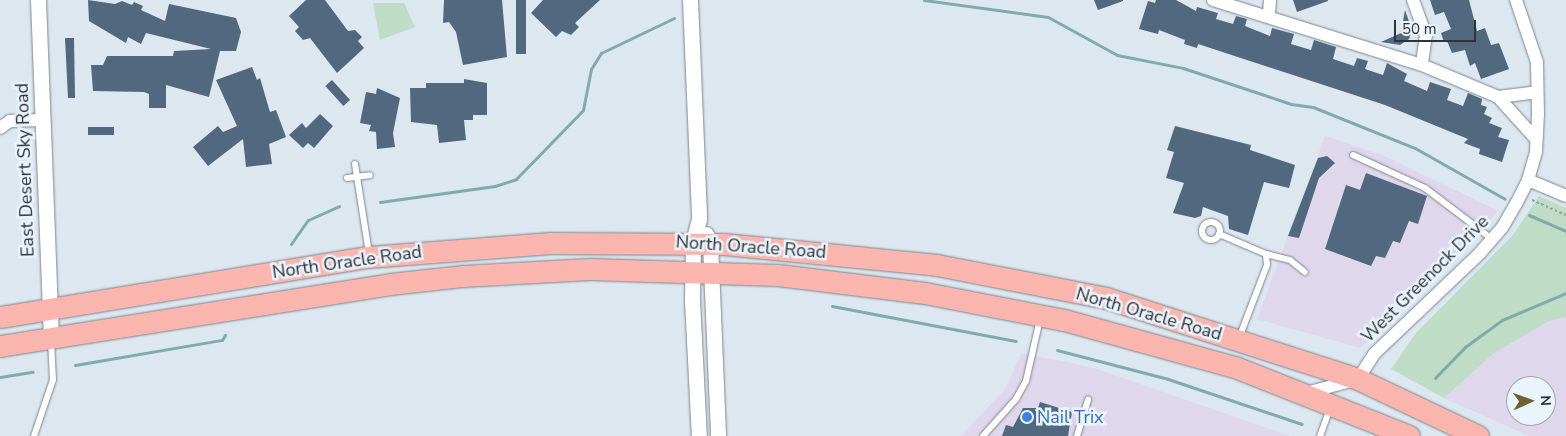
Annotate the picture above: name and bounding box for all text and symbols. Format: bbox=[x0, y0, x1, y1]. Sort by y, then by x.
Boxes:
scale bar bbox=[1396, 10, 1478, 42]
text: 50 m bbox=[1402, 19, 1437, 39]
street label: East Desert Sky Road bbox=[11, 83, 39, 257]
street label: West Greenock Drive bbox=[1357, 211, 1493, 347]
street label: North Oracle Road bbox=[675, 231, 827, 263]
street label: North Oracle Road bbox=[271, 241, 423, 283]
street label: North Oracle Road bbox=[1074, 283, 1224, 345]
north arrow bbox=[1506, 376, 1556, 426]
text: N bbox=[1536, 395, 1555, 406]
place label: Nail Trix bbox=[1037, 406, 1104, 428]
marker: Nail Trix bbox=[1021, 411, 1033, 423]

